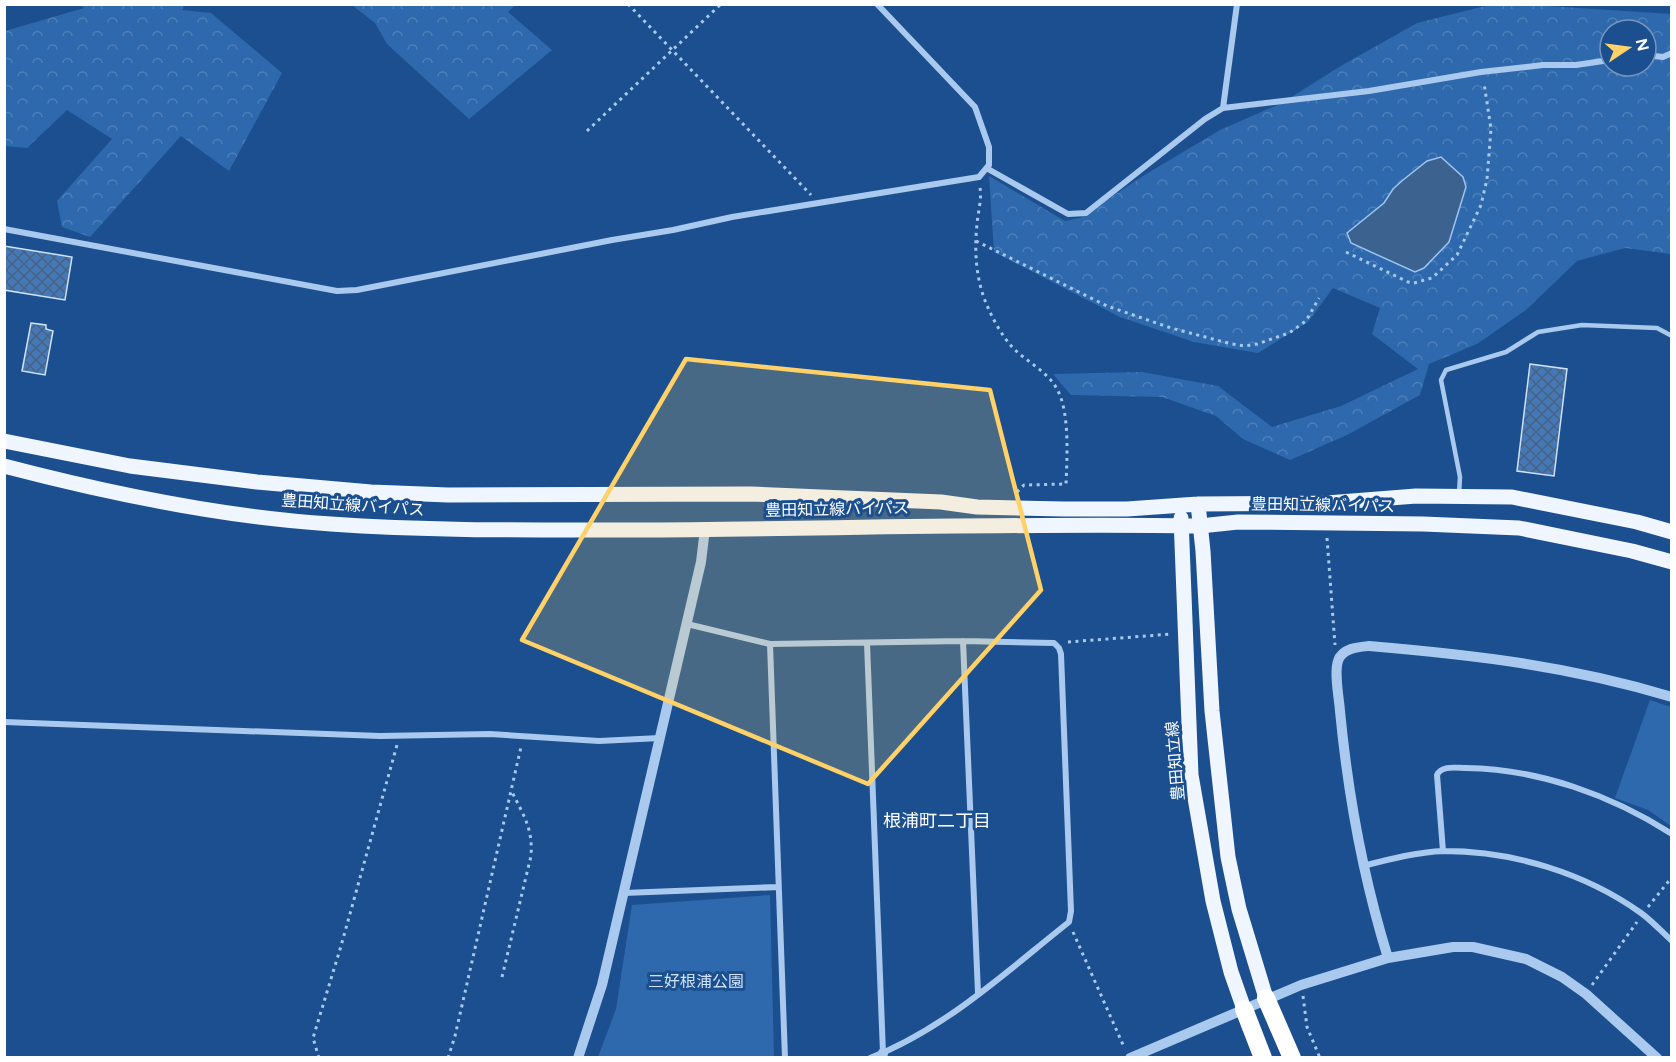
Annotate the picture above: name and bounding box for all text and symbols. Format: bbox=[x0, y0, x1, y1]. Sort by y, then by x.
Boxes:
north arrow bbox=[1598, 18, 1658, 78]
text: N bbox=[1631, 37, 1653, 53]
street label: 豊田知立線バイパス bbox=[281, 491, 425, 519]
street label: 豊田知立線バイパス bbox=[1251, 494, 1395, 516]
street label: 豊田知立線バイパス bbox=[765, 498, 909, 520]
street label: 豊田知立線 bbox=[1162, 720, 1188, 802]
district label: 根浦町二丁目 bbox=[883, 810, 991, 832]
park label: 三好根浦公園 bbox=[648, 972, 744, 991]

